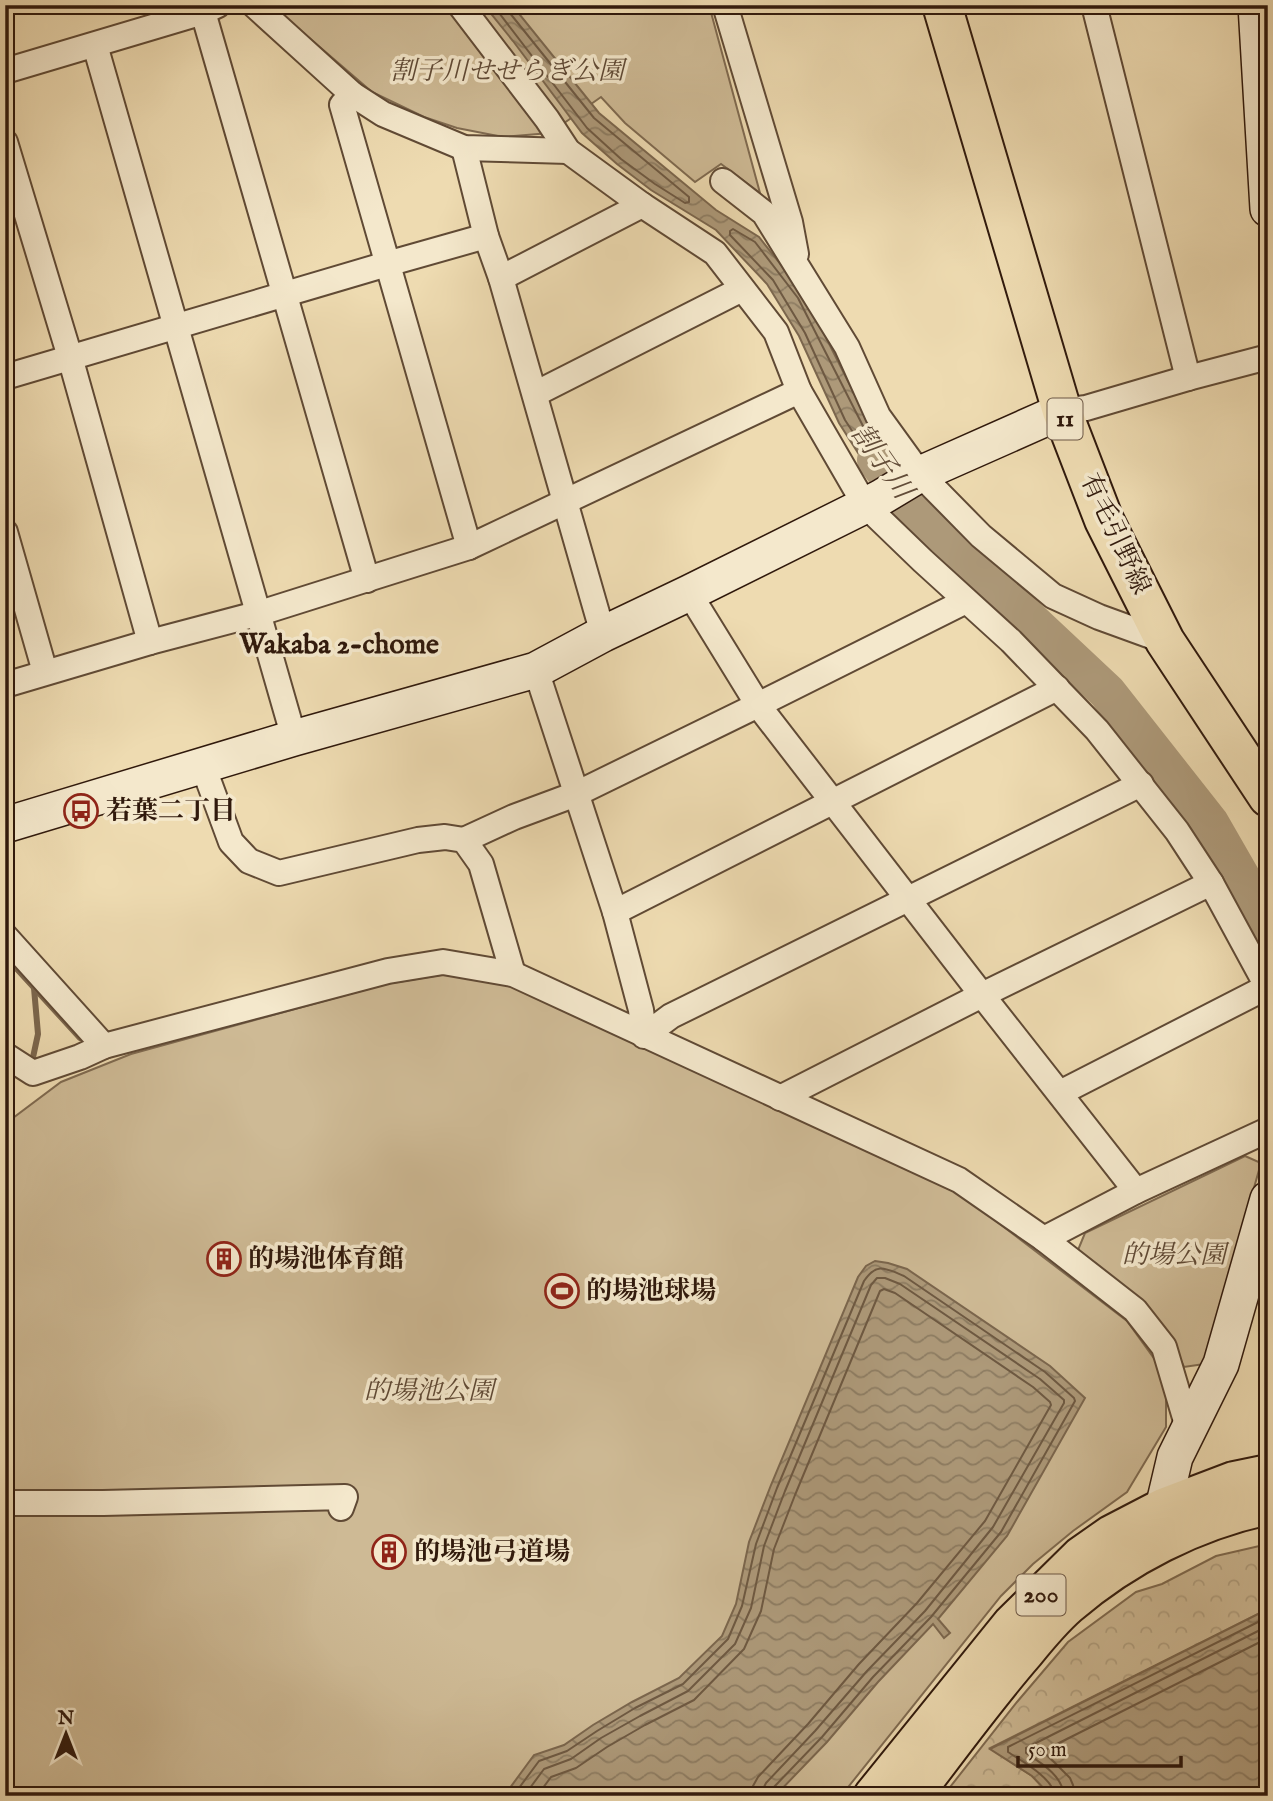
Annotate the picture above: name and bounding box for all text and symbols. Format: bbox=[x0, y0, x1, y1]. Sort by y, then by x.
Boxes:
park label: 割子川せせらぎ公園 bbox=[390, 55, 628, 88]
road number: 11 bbox=[1048, 398, 1082, 440]
water label: 割子川 bbox=[843, 418, 921, 509]
street label: 有毛引野線 bbox=[1073, 468, 1157, 600]
district label: Wakaba 2-chome bbox=[238, 628, 439, 663]
bus stop icon: 若葉二丁目 bbox=[62, 792, 100, 830]
place label: 若葉二丁目 bbox=[106, 795, 236, 828]
park label: 的場公園 bbox=[1122, 1239, 1230, 1272]
building icon: 的場池体育館 bbox=[205, 1240, 243, 1278]
place label: 的場池体育館 bbox=[248, 1243, 404, 1276]
sports icon: 的場池球場 bbox=[543, 1272, 581, 1310]
place label: 的場池球場 bbox=[586, 1275, 716, 1308]
park label: 的場池公園 bbox=[364, 1375, 498, 1408]
building icon: 的場池弓道場 bbox=[370, 1533, 408, 1571]
place label: 的場池弓道場 bbox=[414, 1536, 570, 1569]
road number: 200 bbox=[1016, 1574, 1066, 1616]
north arrow bbox=[32, 1700, 102, 1770]
text: N bbox=[57, 1707, 75, 1731]
scale bar bbox=[1018, 1724, 1180, 1768]
text: 50 m bbox=[1028, 1737, 1067, 1764]

